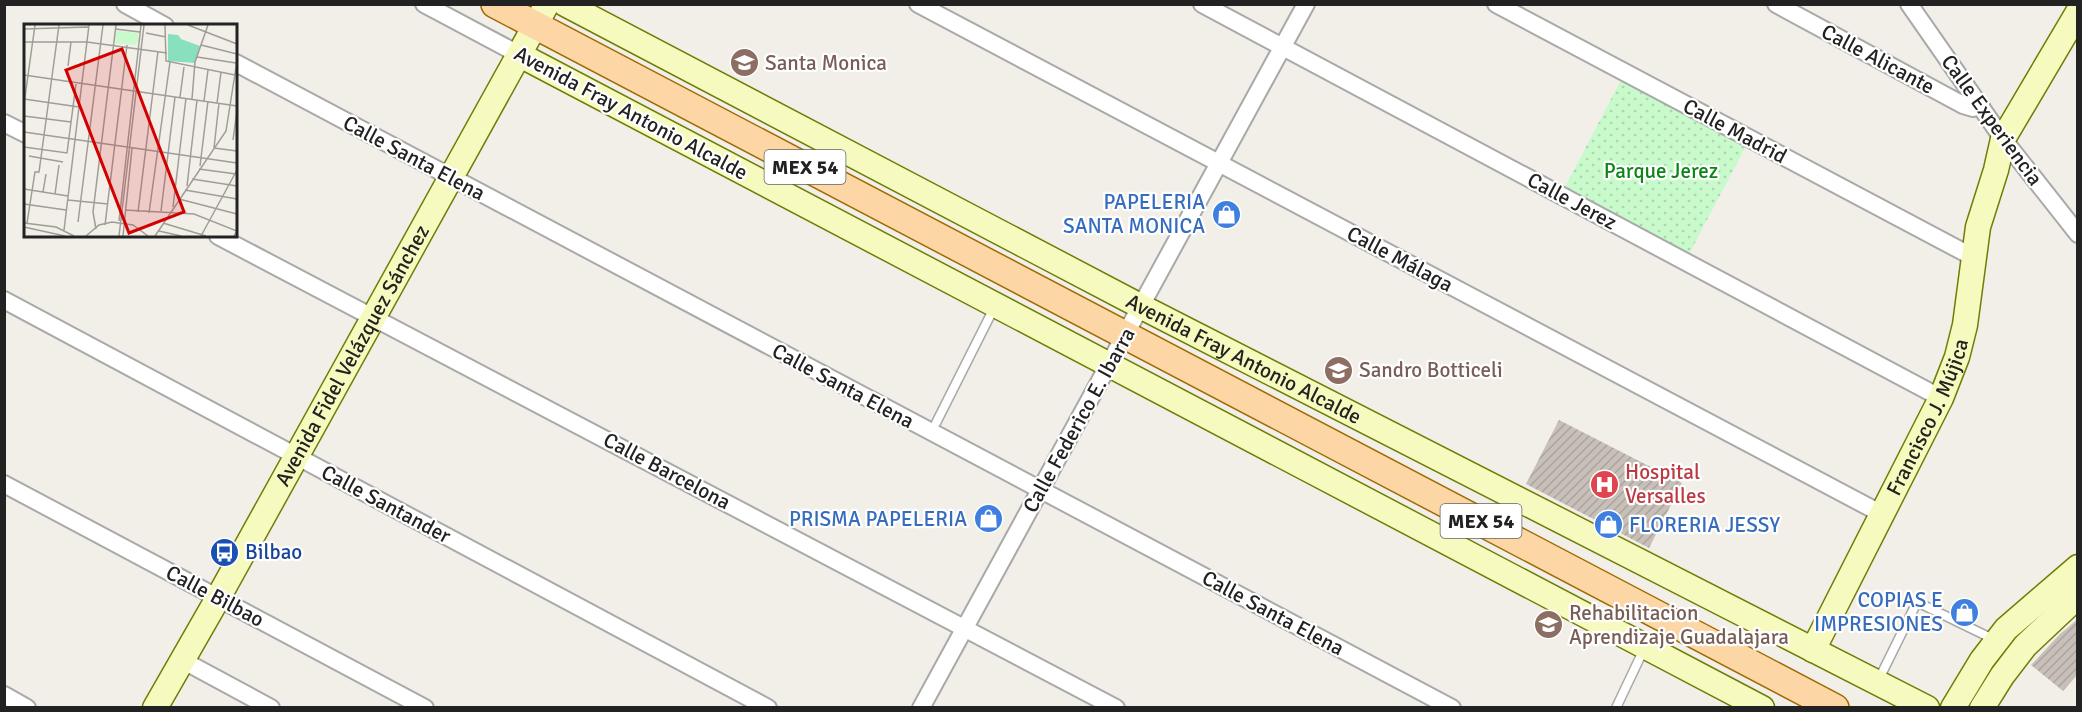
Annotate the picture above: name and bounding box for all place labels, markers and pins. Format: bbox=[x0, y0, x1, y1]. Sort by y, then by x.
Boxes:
school or university icon: Santa Monica bbox=[728, 47, 760, 79]
place label: Santa Monica bbox=[765, 50, 887, 76]
place label: PAPELERIA SANTA MONICA bbox=[1063, 189, 1205, 239]
shop icon: PAPELERIA SANTA MONICA bbox=[1210, 198, 1242, 230]
school or university icon: Sandro Botticeli bbox=[1322, 354, 1354, 386]
place label: Sandro Botticeli bbox=[1359, 357, 1503, 383]
place label: Hospital Versalles bbox=[1625, 459, 1706, 509]
hospital icon: Hospital Versalles bbox=[1588, 468, 1620, 500]
shop icon: PRISMA PAPELERIA bbox=[972, 503, 1004, 535]
place label: PRISMA PAPELERIA bbox=[789, 506, 967, 532]
shop icon: FLORERIA JESSY bbox=[1592, 509, 1624, 541]
place label: FLORERIA JESSY bbox=[1629, 512, 1780, 538]
bus stop icon: Bilbao bbox=[208, 536, 240, 568]
place label: Bilbao bbox=[245, 539, 302, 565]
place label: COPIAS E IMPRESIONES bbox=[1814, 587, 1943, 637]
shop icon: COPIAS E IMPRESIONES bbox=[1948, 596, 1980, 628]
place label: Rehabilitacion Aprendizaje Guadalajara bbox=[1569, 600, 1789, 650]
school or university icon: Rehabilitacion Aprendizaje Guadalajara bbox=[1532, 609, 1564, 641]

